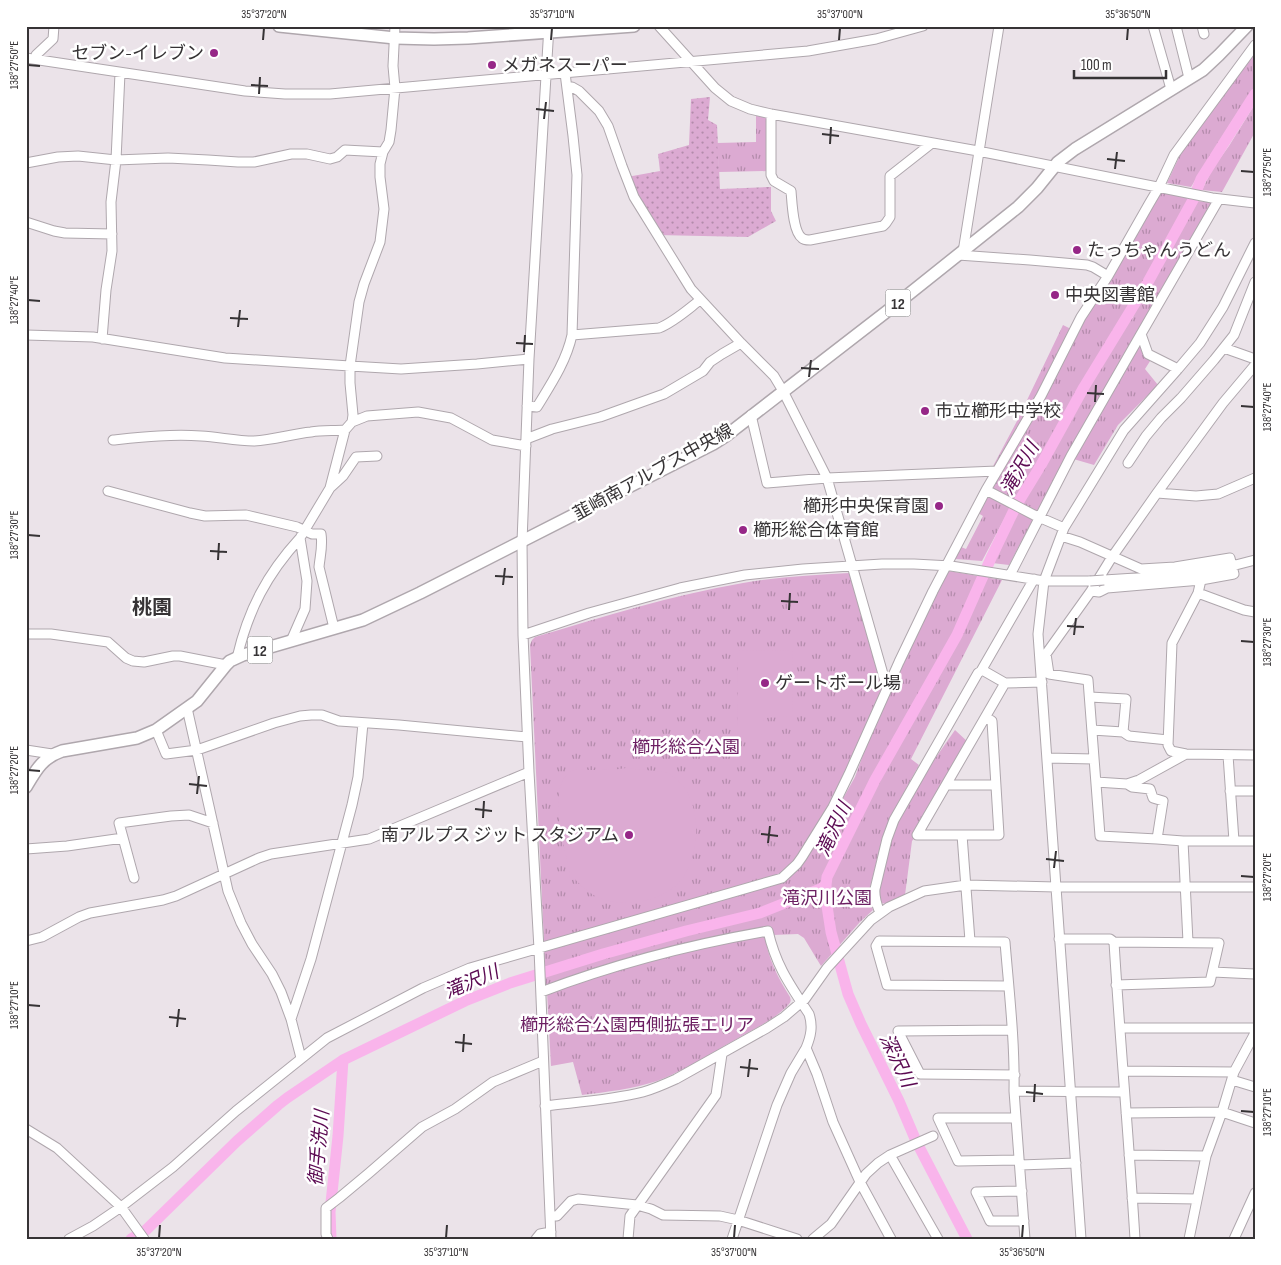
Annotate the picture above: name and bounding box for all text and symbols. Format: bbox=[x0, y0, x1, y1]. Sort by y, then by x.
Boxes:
text: 35°37'20"N bbox=[241, 7, 287, 22]
text: 35°37'10"N bbox=[530, 7, 574, 22]
text: 35°37'00"N bbox=[817, 7, 863, 22]
text: 35°36'50"N bbox=[1105, 7, 1151, 22]
text: 138°27'50"E bbox=[7, 41, 22, 89]
place label: セブン-イレブン bbox=[71, 43, 204, 64]
marker: セブン-イレブン bbox=[208, 47, 220, 59]
scale bar bbox=[1074, 48, 1166, 80]
place label: メガネスーパー bbox=[502, 55, 628, 76]
text: 100 m bbox=[1081, 56, 1112, 75]
marker: メガネスーパー bbox=[486, 59, 498, 71]
text: 138°27'50"E bbox=[1260, 148, 1275, 196]
place label: たっちゃんうどん bbox=[1087, 240, 1231, 261]
marker: たっちゃんうどん bbox=[1071, 244, 1083, 256]
text: 138°27'40"E bbox=[7, 276, 22, 324]
place label: 中央図書館 bbox=[1065, 285, 1155, 306]
marker: 中央図書館 bbox=[1049, 289, 1061, 301]
road number: 12 bbox=[886, 290, 910, 316]
text: 138°27'40"E bbox=[1260, 383, 1275, 431]
place label: 市立櫛形中学校 bbox=[935, 401, 1061, 422]
marker: 市立櫛形中学校 bbox=[919, 405, 931, 417]
street label: 韮崎南アルプス中央線 bbox=[570, 420, 737, 525]
water label: 滝沢川 bbox=[996, 437, 1046, 499]
place label: 櫛形中央保育園 bbox=[803, 496, 929, 517]
marker: 櫛形中央保育園 bbox=[933, 500, 945, 512]
text: 138°27'30"E bbox=[7, 511, 22, 559]
place label: 櫛形総合体育館 bbox=[753, 520, 879, 541]
marker: 櫛形総合体育館 bbox=[737, 524, 749, 536]
district label: 桃園 bbox=[132, 596, 172, 620]
text: 138°27'30"E bbox=[1260, 618, 1275, 666]
road number: 12 bbox=[248, 636, 272, 664]
place label: ゲートボール場 bbox=[775, 673, 901, 694]
marker: ゲートボール場 bbox=[759, 677, 771, 689]
park label: 櫛形総合公園 bbox=[632, 737, 740, 758]
text: 138°27'20"E bbox=[7, 746, 22, 794]
water label: 滝沢川 bbox=[812, 797, 858, 860]
place label: 南アルプス ジット スタジアム bbox=[381, 825, 619, 846]
marker: 南アルプス ジット スタジアム bbox=[623, 829, 635, 841]
text: 138°27'20"E bbox=[1260, 853, 1275, 901]
park label: 滝沢川公園 bbox=[782, 888, 872, 909]
water label: 滝沢川 bbox=[441, 960, 504, 1004]
text: 138°27'10"E bbox=[7, 981, 22, 1029]
park label: 櫛形総合公園西側拡張エリア bbox=[520, 1015, 754, 1036]
water label: 深沢川 bbox=[874, 1030, 920, 1093]
text: 138°27'10"E bbox=[1260, 1088, 1275, 1136]
water label: 御手洗川 bbox=[305, 1107, 334, 1187]
text: 35°37'20"N bbox=[136, 1245, 182, 1260]
text: 35°37'10"N bbox=[424, 1245, 468, 1260]
text: 35°37'00"N bbox=[711, 1245, 757, 1260]
text: 35°36'50"N bbox=[999, 1245, 1045, 1260]

